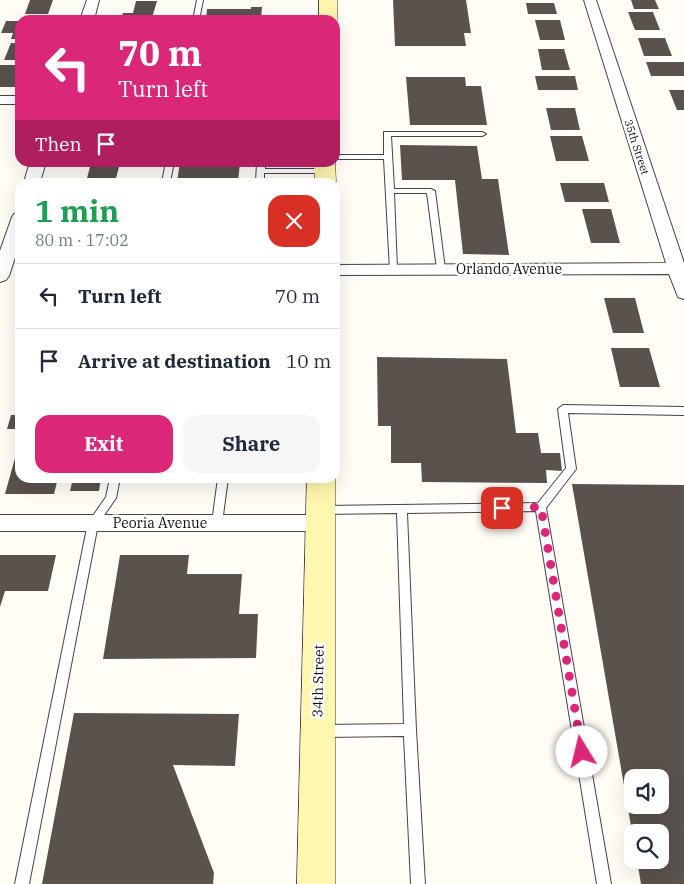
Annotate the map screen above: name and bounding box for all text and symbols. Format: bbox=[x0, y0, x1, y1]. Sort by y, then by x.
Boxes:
text: 70 m bbox=[118, 30, 202, 76]
icon: left bbox=[35, 35, 100, 100]
text: Turn left bbox=[118, 74, 208, 103]
street label: 35th Street bbox=[621, 118, 653, 177]
icon: arrive bbox=[92, 130, 120, 158]
text: Then bbox=[35, 132, 82, 156]
text: 1 min bbox=[35, 191, 119, 230]
button: close bbox=[268, 195, 320, 247]
text: 80 m · 17:02 bbox=[35, 230, 129, 250]
street label: Orlando Avenue bbox=[456, 260, 562, 278]
icon: left bbox=[35, 282, 63, 310]
text: Turn left bbox=[78, 284, 161, 308]
text: 70 m bbox=[275, 284, 320, 308]
icon: arrive bbox=[35, 347, 63, 375]
text: Arrive at destination bbox=[78, 349, 271, 373]
text: 10 m bbox=[286, 349, 331, 373]
button: Exit bbox=[35, 415, 173, 473]
button: Share bbox=[183, 415, 320, 473]
pin bbox=[481, 487, 523, 529]
icon: arrive bbox=[488, 494, 516, 522]
street label: Peoria Avenue bbox=[113, 514, 207, 532]
street label: 34th Street bbox=[308, 644, 328, 718]
position arrow bbox=[555, 725, 607, 777]
map controls bbox=[624, 769, 669, 869]
button: sound bbox=[624, 769, 669, 814]
button: search bbox=[624, 824, 669, 869]

